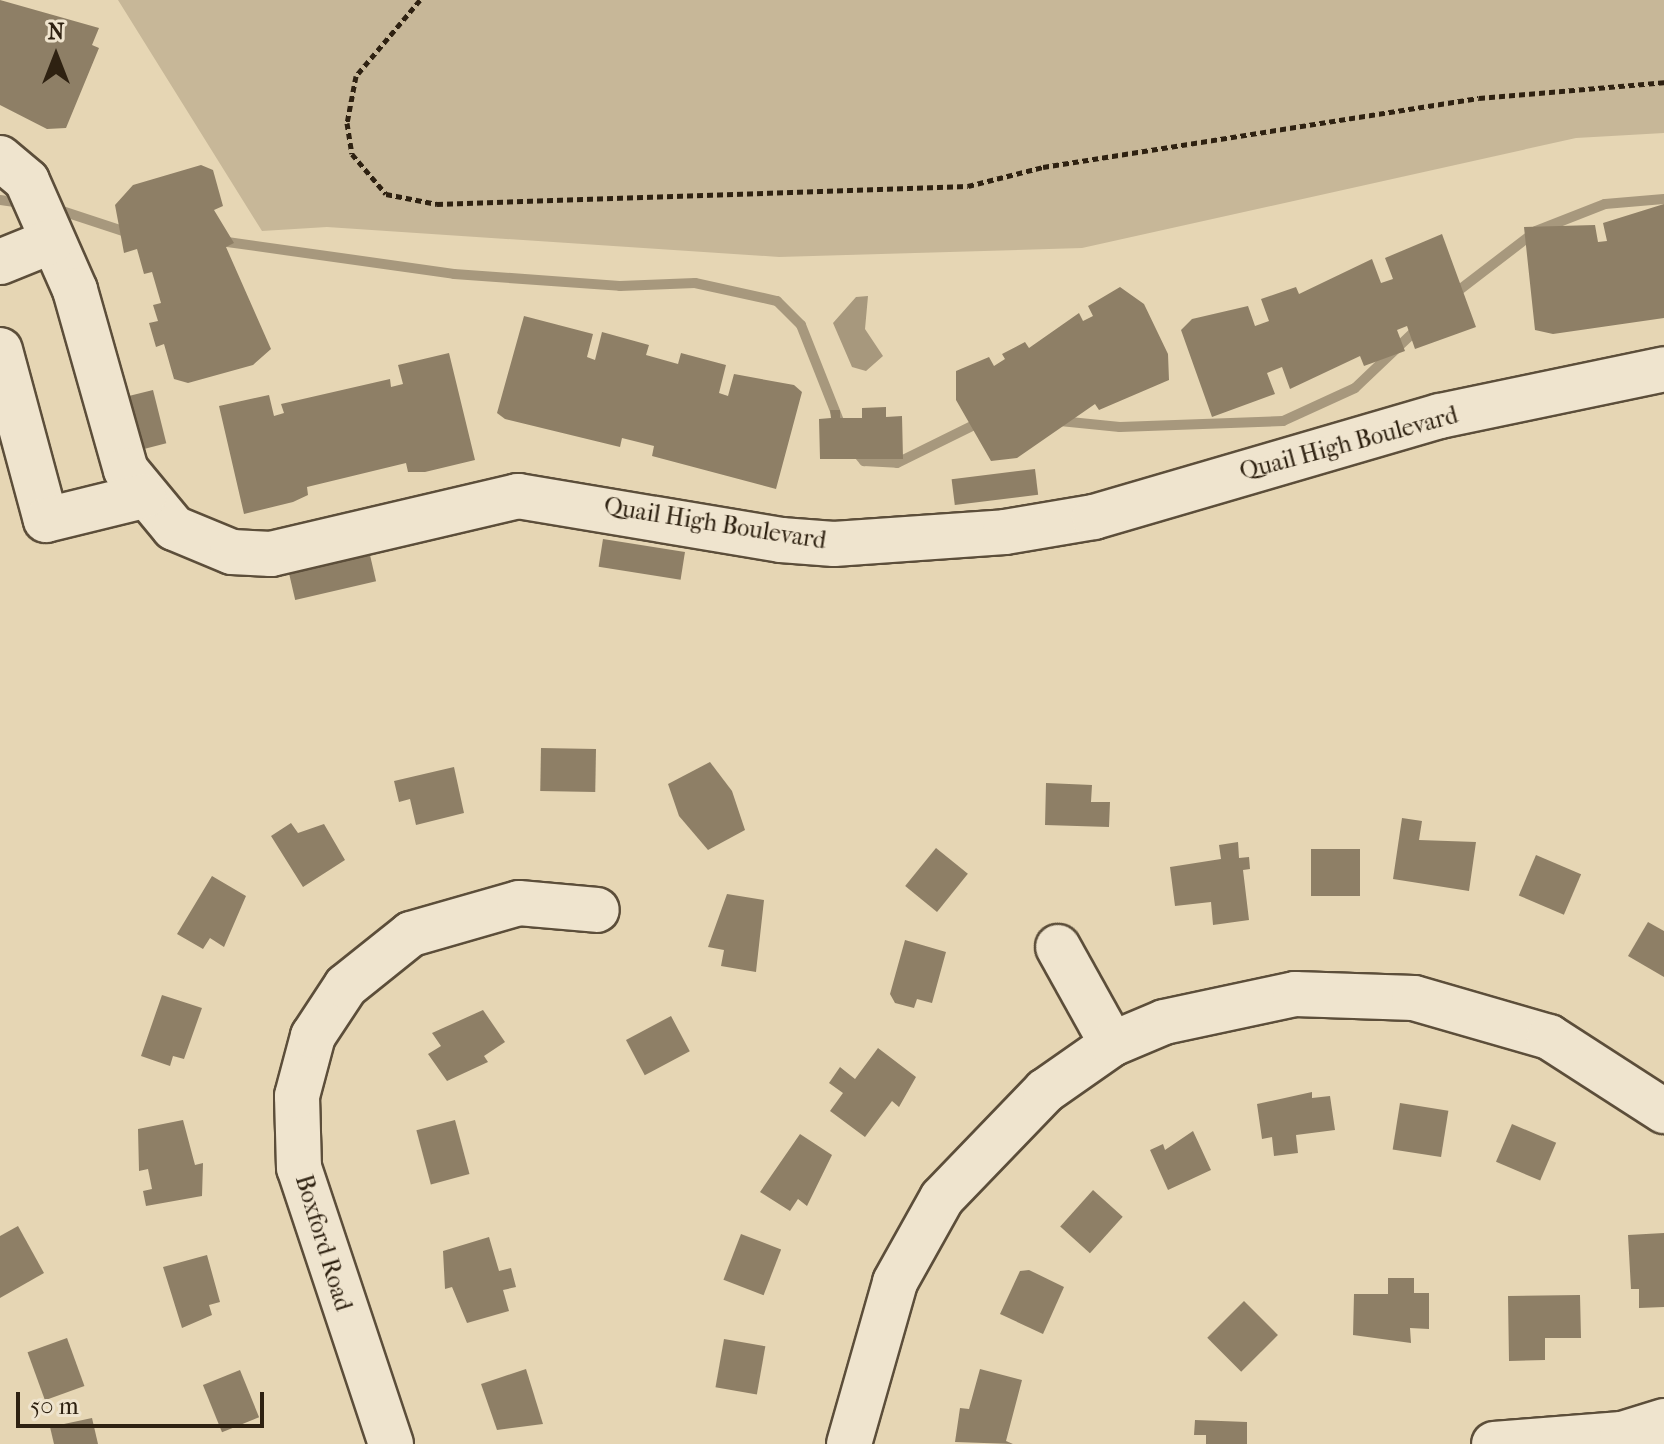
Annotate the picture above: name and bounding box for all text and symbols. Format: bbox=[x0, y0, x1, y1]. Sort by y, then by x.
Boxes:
north arrow bbox=[16, 16, 96, 96]
text: N bbox=[48, 19, 64, 45]
street label: Quail High Boulevard bbox=[1237, 401, 1461, 487]
street label: Quail High Boulevard bbox=[602, 492, 828, 556]
street label: Boxford Road bbox=[289, 1171, 357, 1315]
scale bar bbox=[20, 1376, 268, 1426]
text: 50 m bbox=[30, 1392, 79, 1420]

